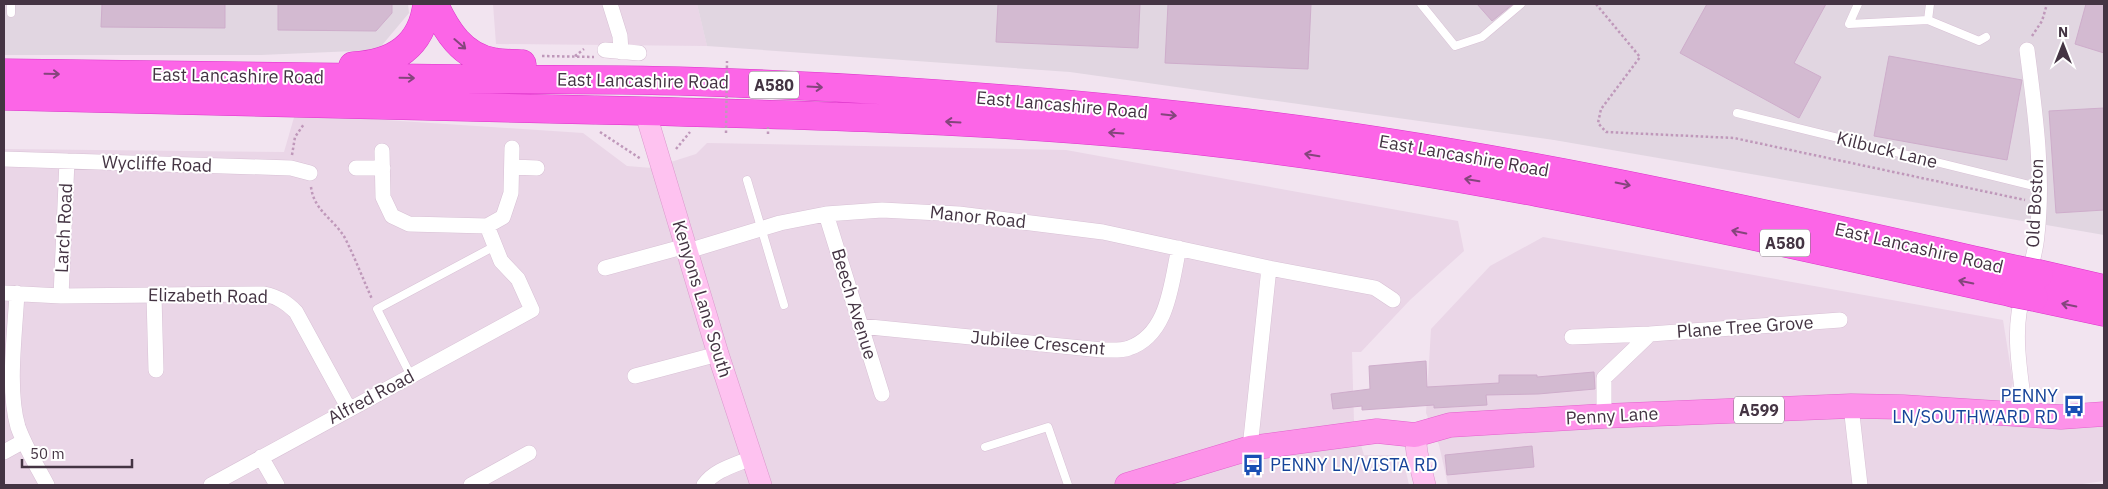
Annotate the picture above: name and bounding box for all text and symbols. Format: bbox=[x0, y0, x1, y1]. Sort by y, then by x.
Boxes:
north arrow bbox=[2038, 20, 2088, 70]
text: N bbox=[2058, 23, 2068, 41]
one-way arrow bbox=[453, 39, 466, 50]
street label: East Lancashire Road bbox=[152, 62, 324, 89]
street label: East Lancashire Road bbox=[557, 67, 729, 94]
one-way arrow bbox=[44, 69, 60, 79]
road number: A580 bbox=[749, 72, 799, 98]
one-way arrow bbox=[399, 73, 415, 83]
one-way arrow bbox=[807, 82, 823, 91]
street label: East Lancashire Road bbox=[975, 86, 1149, 123]
one-way arrow bbox=[1160, 110, 1176, 120]
one-way arrow bbox=[946, 117, 962, 127]
street label: Kilbuck Lane bbox=[1834, 126, 1940, 173]
one-way arrow bbox=[1108, 128, 1124, 137]
street label: East Lancashire Road bbox=[1377, 129, 1551, 182]
street label: Wycliffe Road bbox=[101, 150, 213, 177]
one-way arrow bbox=[1304, 150, 1320, 160]
street label: Old Boston bbox=[2021, 158, 2048, 248]
one-way arrow bbox=[1465, 175, 1481, 185]
one-way arrow bbox=[1614, 180, 1630, 189]
street label: Larch Road bbox=[50, 182, 77, 274]
street label: Manor Road bbox=[929, 200, 1027, 233]
street label: Kenyons Lane South bbox=[668, 217, 737, 380]
street label: East Lancashire Road bbox=[1833, 217, 2006, 278]
one-way arrow bbox=[1731, 227, 1747, 236]
road number: A580 bbox=[1760, 230, 1810, 256]
street label: Beech Avenue bbox=[827, 245, 882, 362]
one-way arrow bbox=[1958, 277, 1974, 286]
street label: Elizabeth Road bbox=[148, 283, 268, 308]
one-way arrow bbox=[2062, 300, 2078, 309]
street label: Plane Tree Grove bbox=[1676, 310, 1814, 343]
street label: Jubilee Crescent bbox=[970, 325, 1106, 360]
street label: Alfred Road bbox=[324, 364, 418, 429]
place label: PENNY LN/SOUTHWARD RD bbox=[1892, 384, 2058, 428]
bus stop icon: PENNY LN/SOUTHWARD RD bbox=[2061, 393, 2087, 419]
road number: A599 bbox=[1734, 396, 1784, 424]
street label: Penny Lane bbox=[1565, 402, 1659, 429]
scale bar bbox=[22, 436, 132, 468]
text: 50 m bbox=[30, 444, 65, 463]
bus stop icon: PENNY LN/VISTA RD bbox=[1240, 452, 1266, 478]
place label: PENNY LN/VISTA RD bbox=[1270, 453, 1438, 476]

